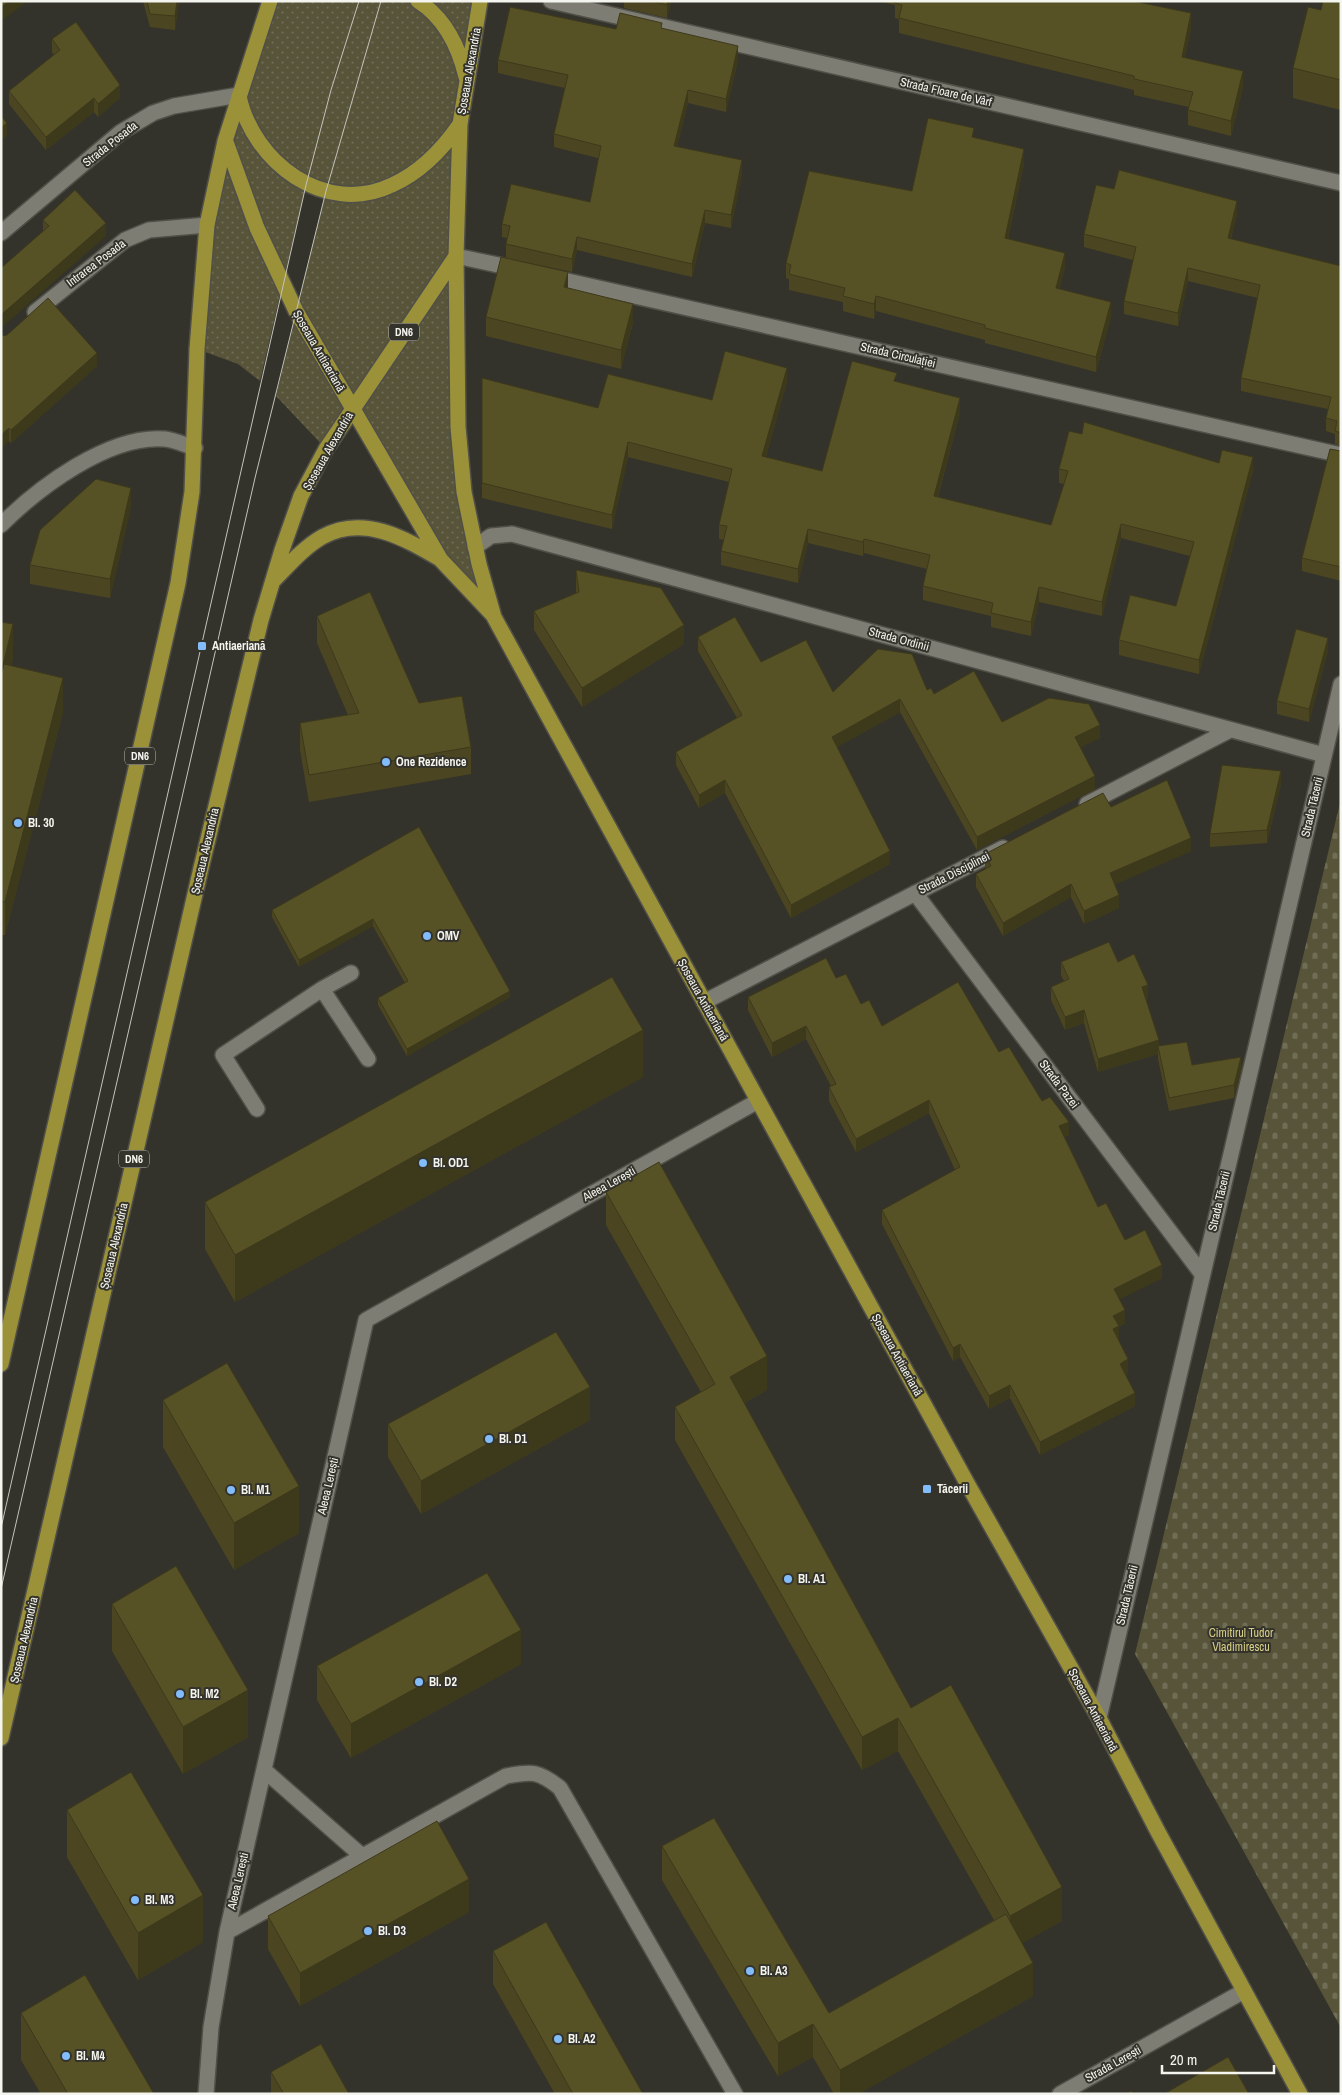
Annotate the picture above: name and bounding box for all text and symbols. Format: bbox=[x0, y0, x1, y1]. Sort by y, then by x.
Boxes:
street label: Șoseaua Alexandria bbox=[453, 26, 485, 116]
street label: Strada Floare de Vârf bbox=[899, 74, 994, 110]
street label: Strada Posada bbox=[79, 117, 141, 170]
street label: Intrarea Posada bbox=[63, 235, 129, 290]
street label: Șoseaua Antiaeriană bbox=[289, 307, 349, 395]
road number: DN6 bbox=[389, 324, 419, 341]
street label: Strada Circulației bbox=[859, 339, 937, 371]
street label: Șoseaua Alexandria bbox=[299, 408, 357, 493]
street label: Strada Ordinii bbox=[867, 623, 931, 655]
place label: Antiaeriană bbox=[212, 638, 266, 654]
marker: Antiaeriană bbox=[196, 640, 208, 652]
road number: DN6 bbox=[125, 748, 155, 764]
place label: One Rezidence bbox=[396, 754, 467, 770]
marker: One Rezidence bbox=[380, 756, 392, 768]
street label: Strada Tăcerii bbox=[1297, 775, 1327, 839]
street label: Șoseaua Alexandria bbox=[187, 806, 223, 896]
place label: Bl. 30 bbox=[28, 815, 55, 831]
marker: Bl. 30 bbox=[12, 817, 24, 829]
street label: Strada Disciplinei bbox=[916, 848, 992, 898]
place label: OMV bbox=[437, 928, 460, 944]
marker: OMV bbox=[421, 930, 433, 942]
street label: Șoseaua Antiaeriană bbox=[674, 956, 733, 1045]
street label: Strada Pazei bbox=[1035, 1056, 1083, 1112]
road number: DN6 bbox=[119, 1150, 149, 1168]
place label: Bl. OD1 bbox=[433, 1155, 469, 1171]
marker: Bl. OD1 bbox=[417, 1157, 429, 1169]
street label: Aleea Lerești bbox=[579, 1163, 638, 1206]
street label: Strada Tăcerii bbox=[1204, 1169, 1234, 1233]
street label: Șoseaua Alexandria bbox=[96, 1201, 132, 1291]
street label: Șoseaua Antiaeriană bbox=[868, 1311, 927, 1400]
place label: Bl. D1 bbox=[499, 1431, 527, 1447]
marker: Bl. D1 bbox=[483, 1433, 495, 1445]
street label: Aleea Lerești bbox=[313, 1456, 342, 1517]
place label: Tăcerii bbox=[937, 1481, 968, 1497]
place label: Bl. M1 bbox=[241, 1482, 271, 1498]
marker: Tăcerii bbox=[921, 1483, 933, 1495]
marker: Bl. M1 bbox=[225, 1484, 237, 1496]
street label: Strada Tăcerii bbox=[1112, 1563, 1142, 1627]
place label: Bl. A1 bbox=[798, 1571, 826, 1587]
marker: Bl. A1 bbox=[782, 1573, 794, 1585]
street label: Șoseaua Alexandria bbox=[6, 1595, 42, 1685]
park label: Cimitirul Tudor Vladimirescu bbox=[1209, 1625, 1274, 1655]
street label: Șoseaua Antiaeriană bbox=[1064, 1666, 1122, 1755]
place label: Bl. D2 bbox=[429, 1674, 457, 1690]
marker: Bl. D2 bbox=[413, 1676, 425, 1688]
place label: Bl. M2 bbox=[190, 1686, 220, 1702]
marker: Bl. M2 bbox=[174, 1688, 186, 1700]
street label: Aleea Lerești bbox=[223, 1851, 252, 1912]
place label: Bl. M3 bbox=[145, 1892, 175, 1908]
marker: Bl. M3 bbox=[129, 1894, 141, 1906]
place label: Bl. D3 bbox=[378, 1923, 406, 1939]
marker: Bl. D3 bbox=[362, 1925, 374, 1937]
place label: Bl. A3 bbox=[760, 1963, 788, 1979]
marker: Bl. A3 bbox=[744, 1965, 756, 1977]
place label: Bl. A2 bbox=[568, 2031, 596, 2047]
marker: Bl. A2 bbox=[552, 2033, 564, 2045]
street label: Strada Lerești bbox=[1082, 2042, 1144, 2086]
scale bar bbox=[1162, 2042, 1274, 2074]
place label: Bl. M4 bbox=[76, 2048, 106, 2064]
text: 20 m bbox=[1170, 2049, 1197, 2070]
marker: Bl. M4 bbox=[60, 2050, 72, 2062]

